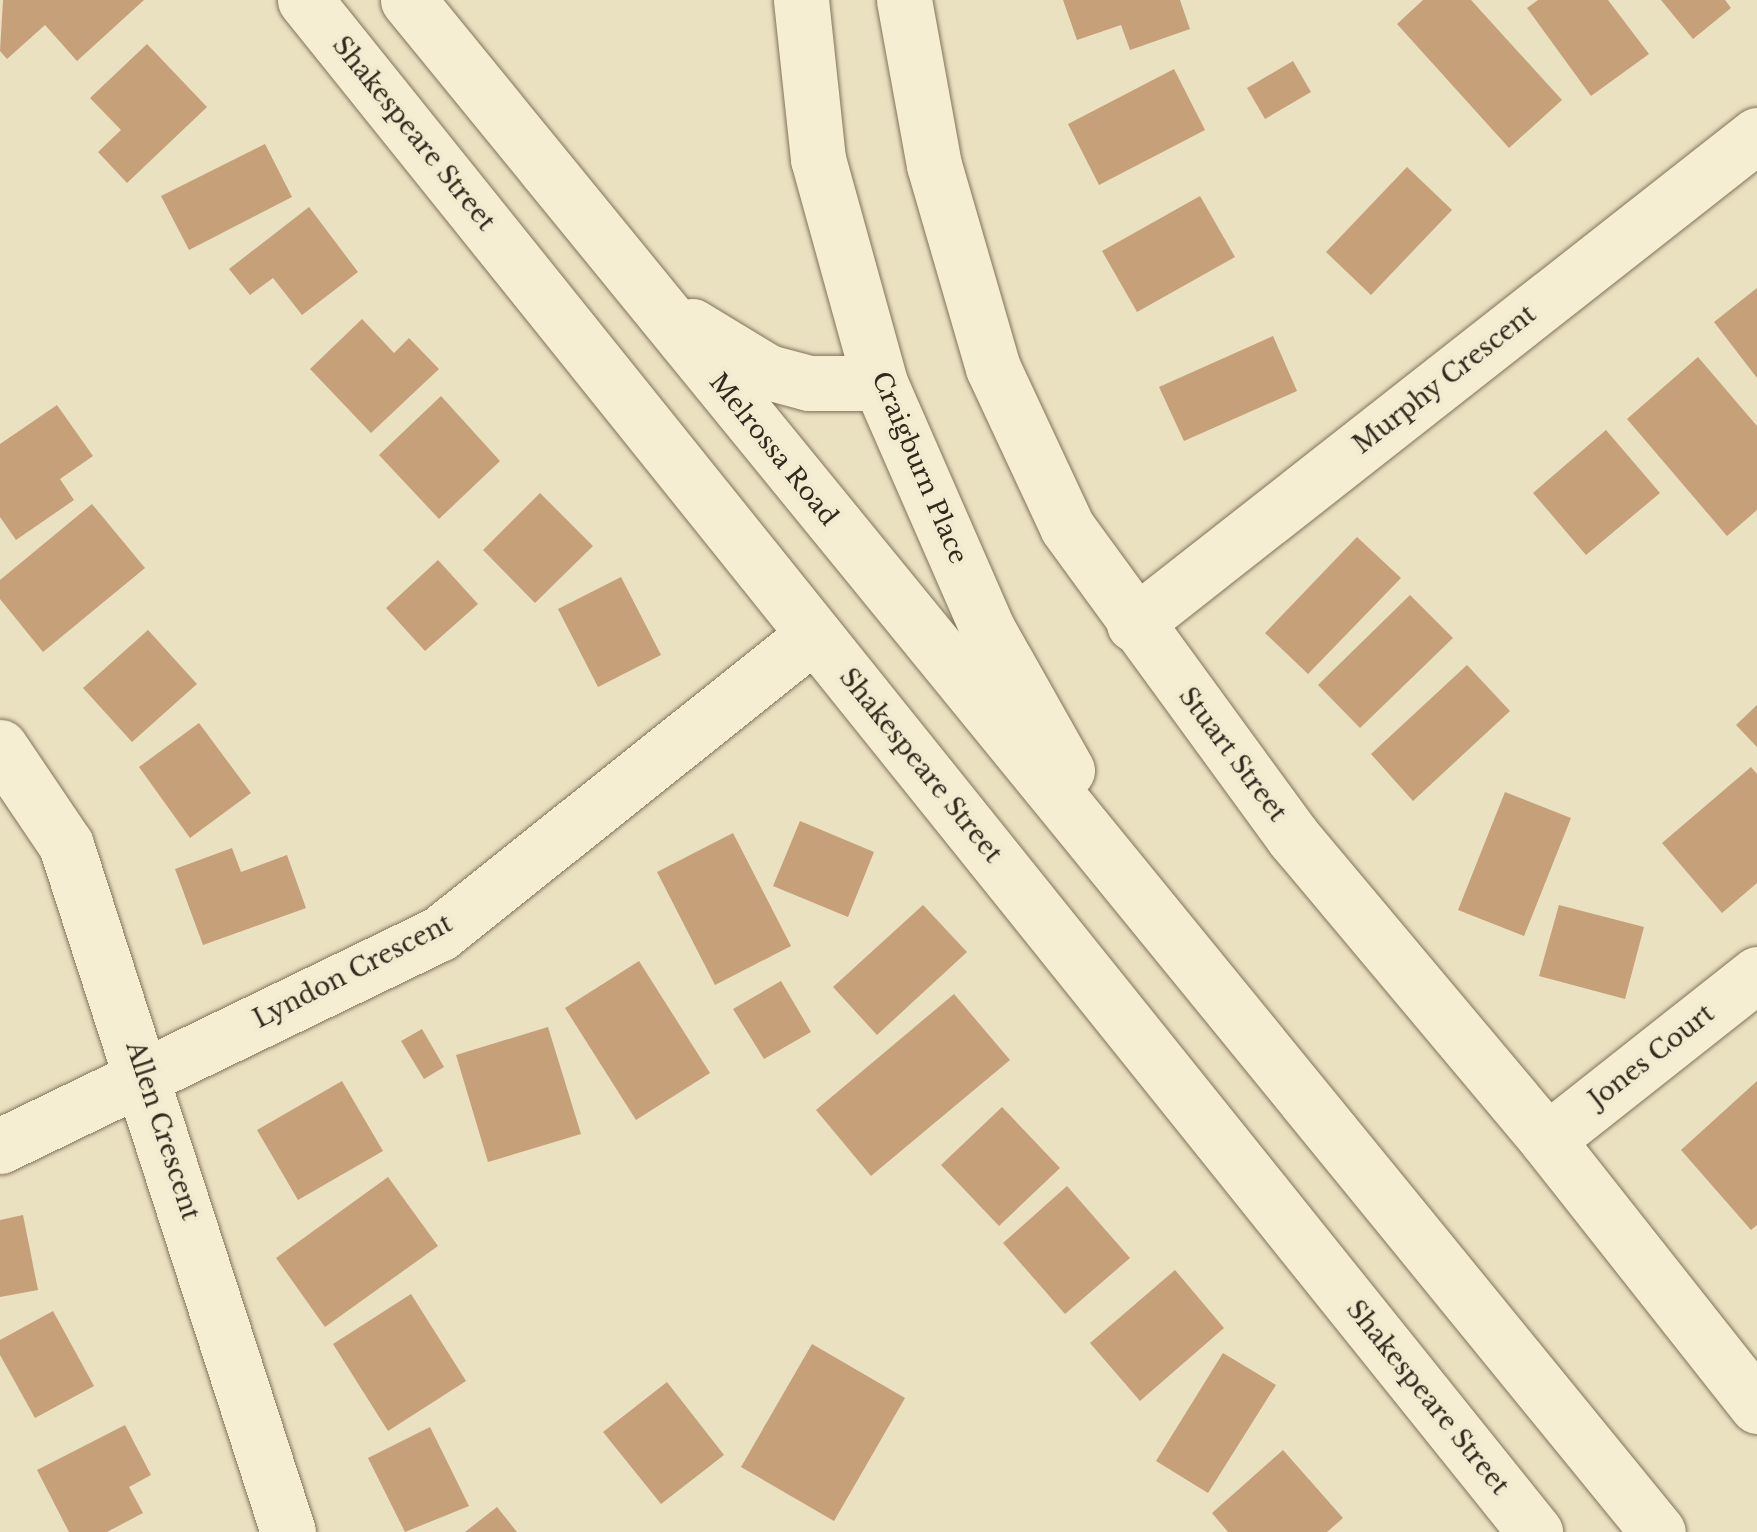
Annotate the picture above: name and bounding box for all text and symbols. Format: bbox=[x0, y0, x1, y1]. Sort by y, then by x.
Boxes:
street label: Shakespeare Street bbox=[326, 31, 500, 237]
street label: Murphy Crescent bbox=[1347, 299, 1543, 461]
street label: Craigburn Place bbox=[865, 367, 973, 569]
street label: Melrossa Road bbox=[702, 368, 844, 532]
street label: Shakespeare Street bbox=[833, 663, 1007, 869]
street label: Stuart Street bbox=[1172, 682, 1292, 828]
street label: Lyndon Crescent bbox=[249, 909, 457, 1035]
street label: Jones Court bbox=[1584, 999, 1720, 1115]
street label: Allen Crescent bbox=[119, 1038, 205, 1224]
street label: Shakespeare Street bbox=[1340, 1295, 1514, 1501]

